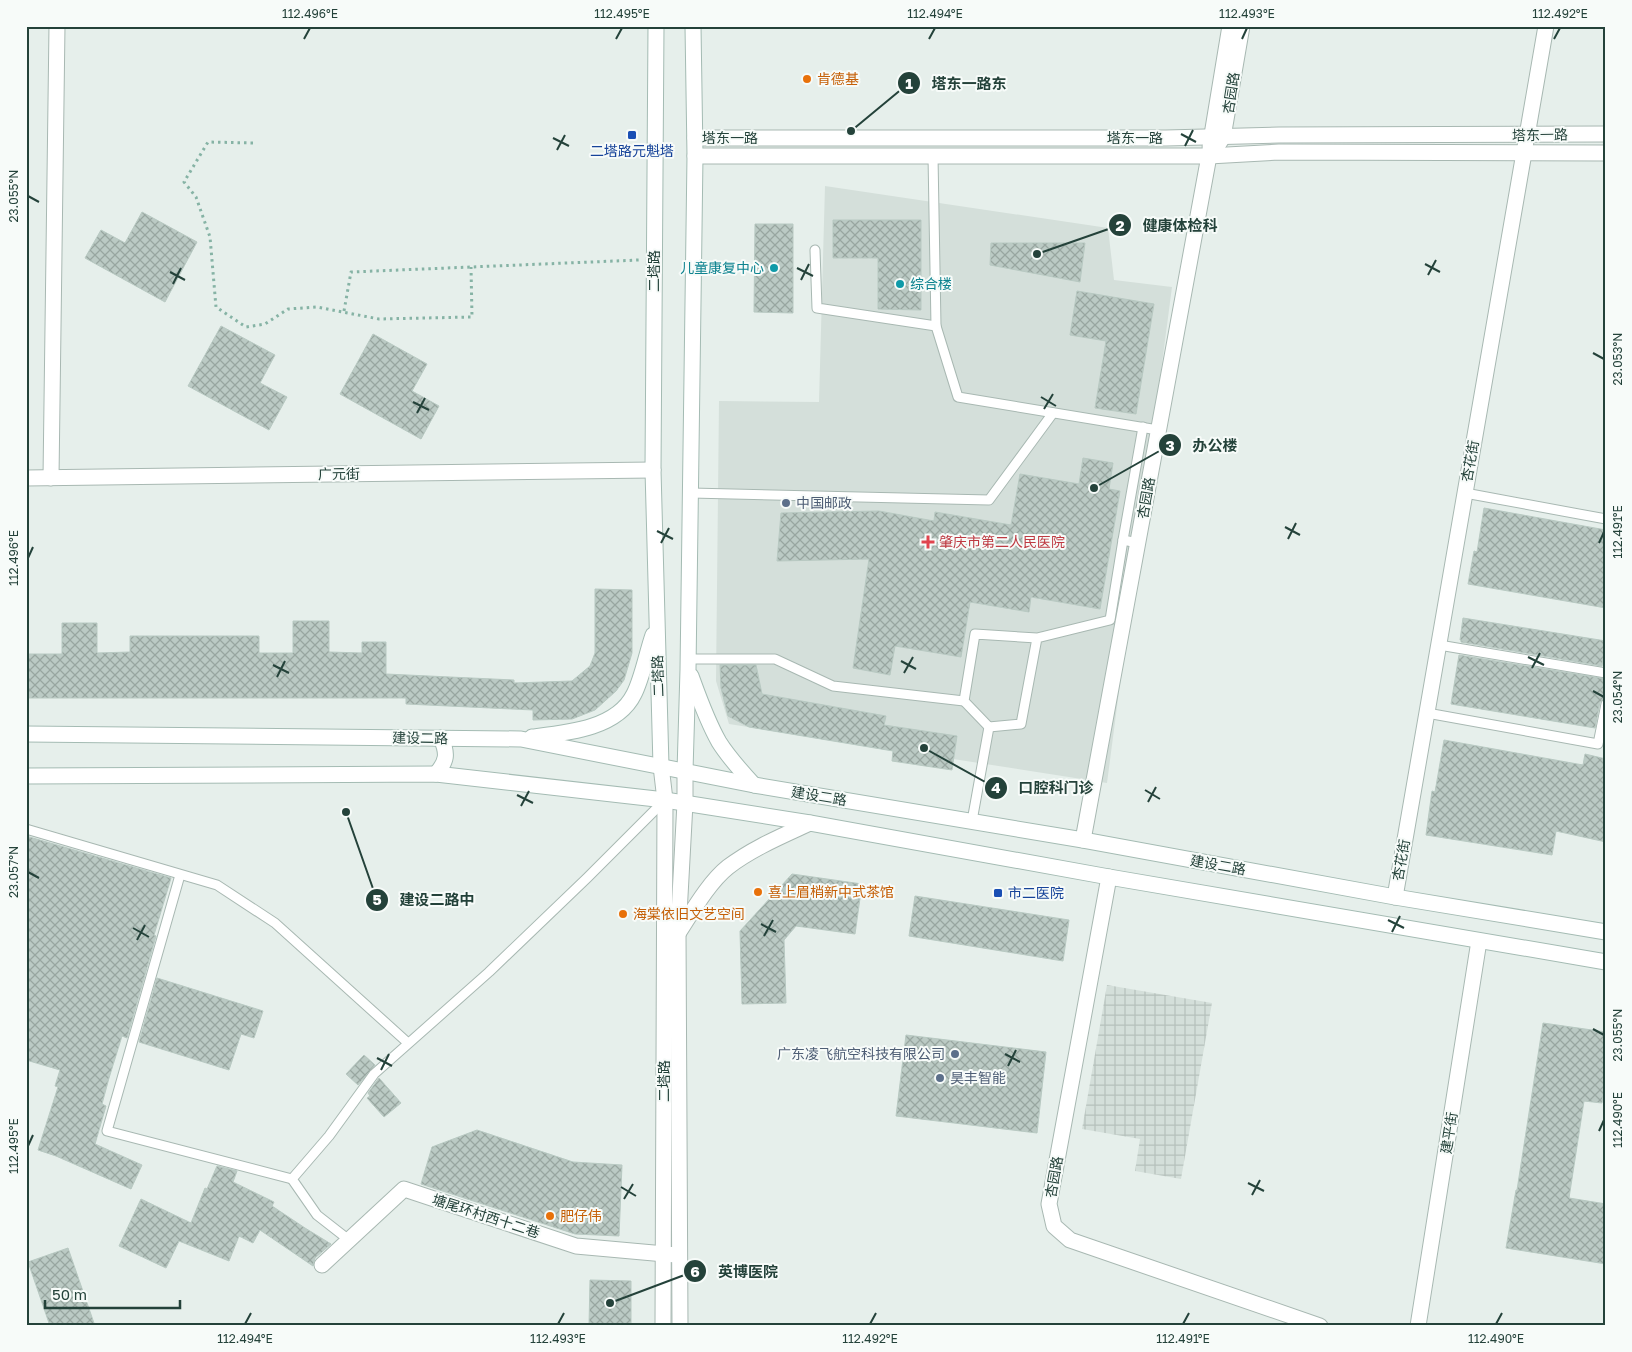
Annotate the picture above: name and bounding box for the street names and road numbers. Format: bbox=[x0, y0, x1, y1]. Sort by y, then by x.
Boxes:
street label: 杏园路 bbox=[1219, 71, 1242, 115]
street label: 塔东一路 bbox=[1512, 126, 1568, 143]
street label: 塔东一路 bbox=[702, 129, 758, 146]
street label: 塔东一路 bbox=[1107, 129, 1163, 146]
street label: 二塔路 bbox=[645, 250, 662, 292]
street label: 杏花街 bbox=[1457, 439, 1482, 483]
street label: 广元街 bbox=[318, 465, 360, 482]
street label: 杏园路 bbox=[1133, 476, 1158, 520]
street label: 二塔路 bbox=[648, 655, 667, 697]
street label: 建设二路 bbox=[392, 729, 448, 746]
street label: 建设二路 bbox=[790, 783, 848, 808]
street label: 杏花街 bbox=[1388, 838, 1413, 882]
street label: 建设二路 bbox=[1189, 851, 1247, 878]
street label: 二塔路 bbox=[655, 1060, 672, 1102]
street label: 建平街 bbox=[1437, 1111, 1460, 1155]
street label: 杏园路 bbox=[1041, 1155, 1066, 1199]
street label: 塘尾环村西十二巷 bbox=[430, 1190, 542, 1241]

